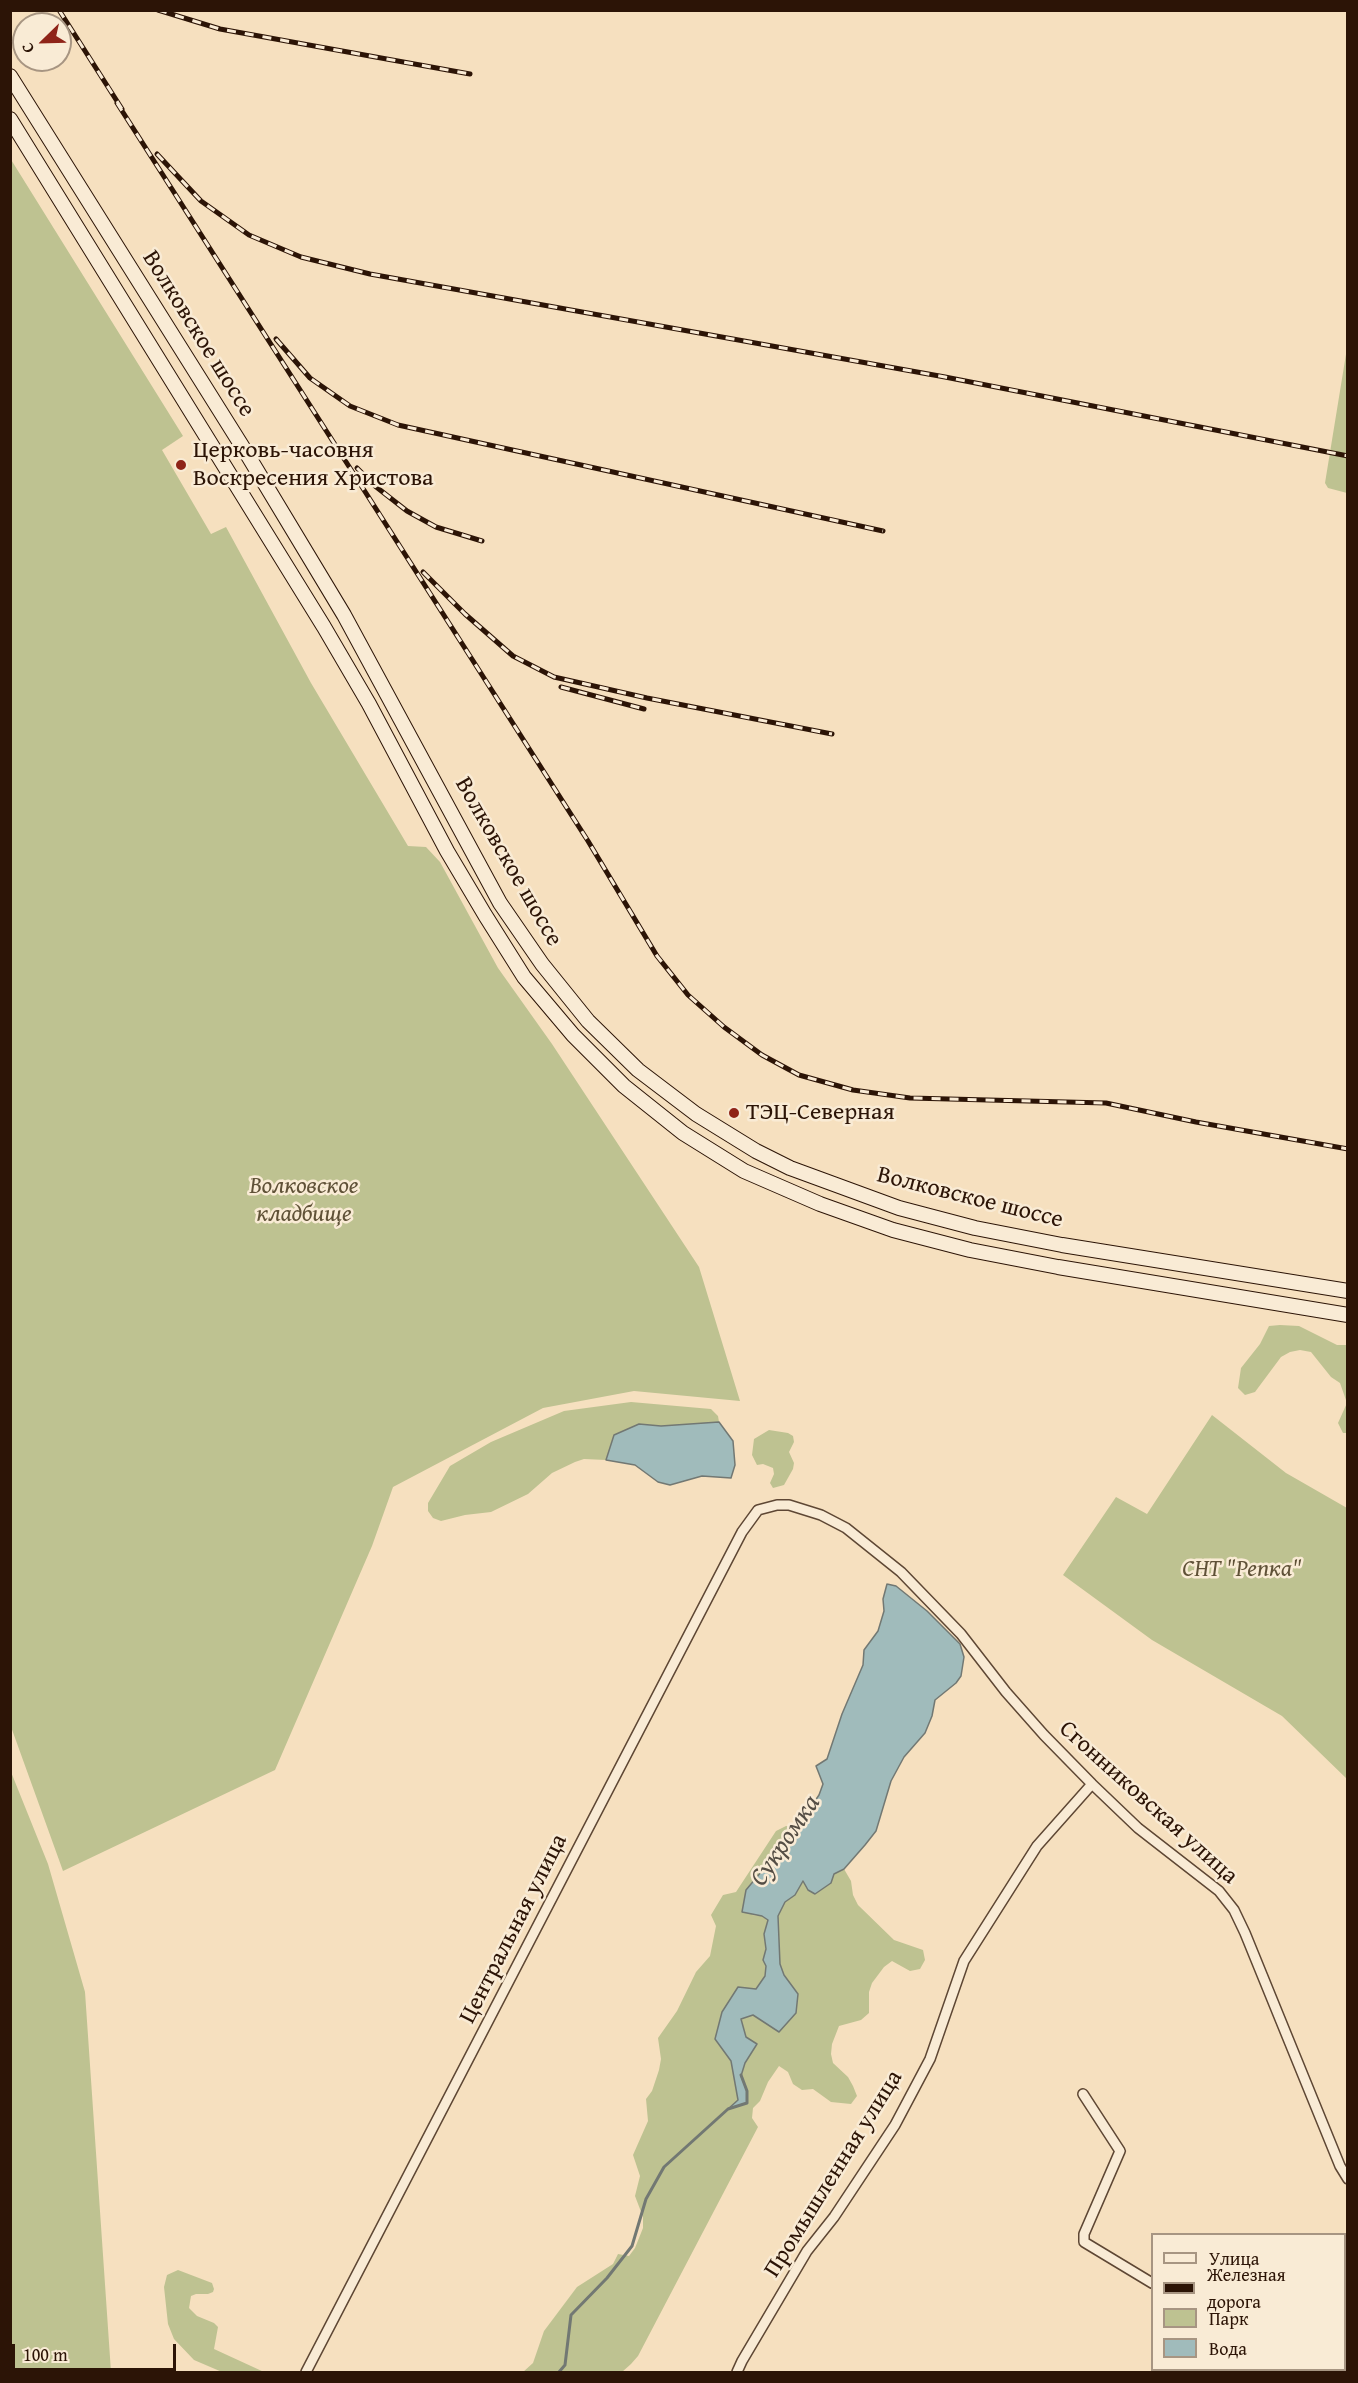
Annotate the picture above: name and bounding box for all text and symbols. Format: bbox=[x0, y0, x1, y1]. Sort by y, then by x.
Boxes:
north arrow bbox=[12, 12, 72, 72]
text: С bbox=[14, 39, 40, 57]
street label: Волковское шоссе bbox=[135, 246, 261, 422]
place label: Церковь-часовня Воскресения Христова bbox=[193, 437, 434, 493]
marker: Церковь-часовня Воскресения Христова bbox=[174, 458, 188, 472]
street label: Волковское шоссе bbox=[448, 772, 568, 952]
place label: ТЭЦ-Северная bbox=[746, 1099, 895, 1127]
marker: ТЭЦ-Северная bbox=[727, 1106, 741, 1120]
street label: Волковское шоссе bbox=[874, 1161, 1066, 1235]
park label: Волковское кладбище bbox=[250, 1173, 358, 1229]
park label: СНТ "Репка" bbox=[1182, 1556, 1302, 1584]
street label: Сгонниковская улица bbox=[1053, 1715, 1243, 1891]
water label: Сукромка bbox=[744, 1790, 828, 1892]
street label: Центральная улица bbox=[454, 1829, 574, 2029]
street label: Промышленная улица bbox=[759, 2065, 909, 2283]
legend bbox=[1151, 2233, 1346, 2371]
text: Улица bbox=[1209, 2245, 1259, 2272]
text: Железная дорога bbox=[1207, 2261, 1286, 2315]
text: Парк bbox=[1209, 2305, 1248, 2332]
scale bar bbox=[15, 2332, 178, 2370]
text: Вода bbox=[1209, 2335, 1247, 2362]
text: 100 m bbox=[23, 2341, 68, 2368]

